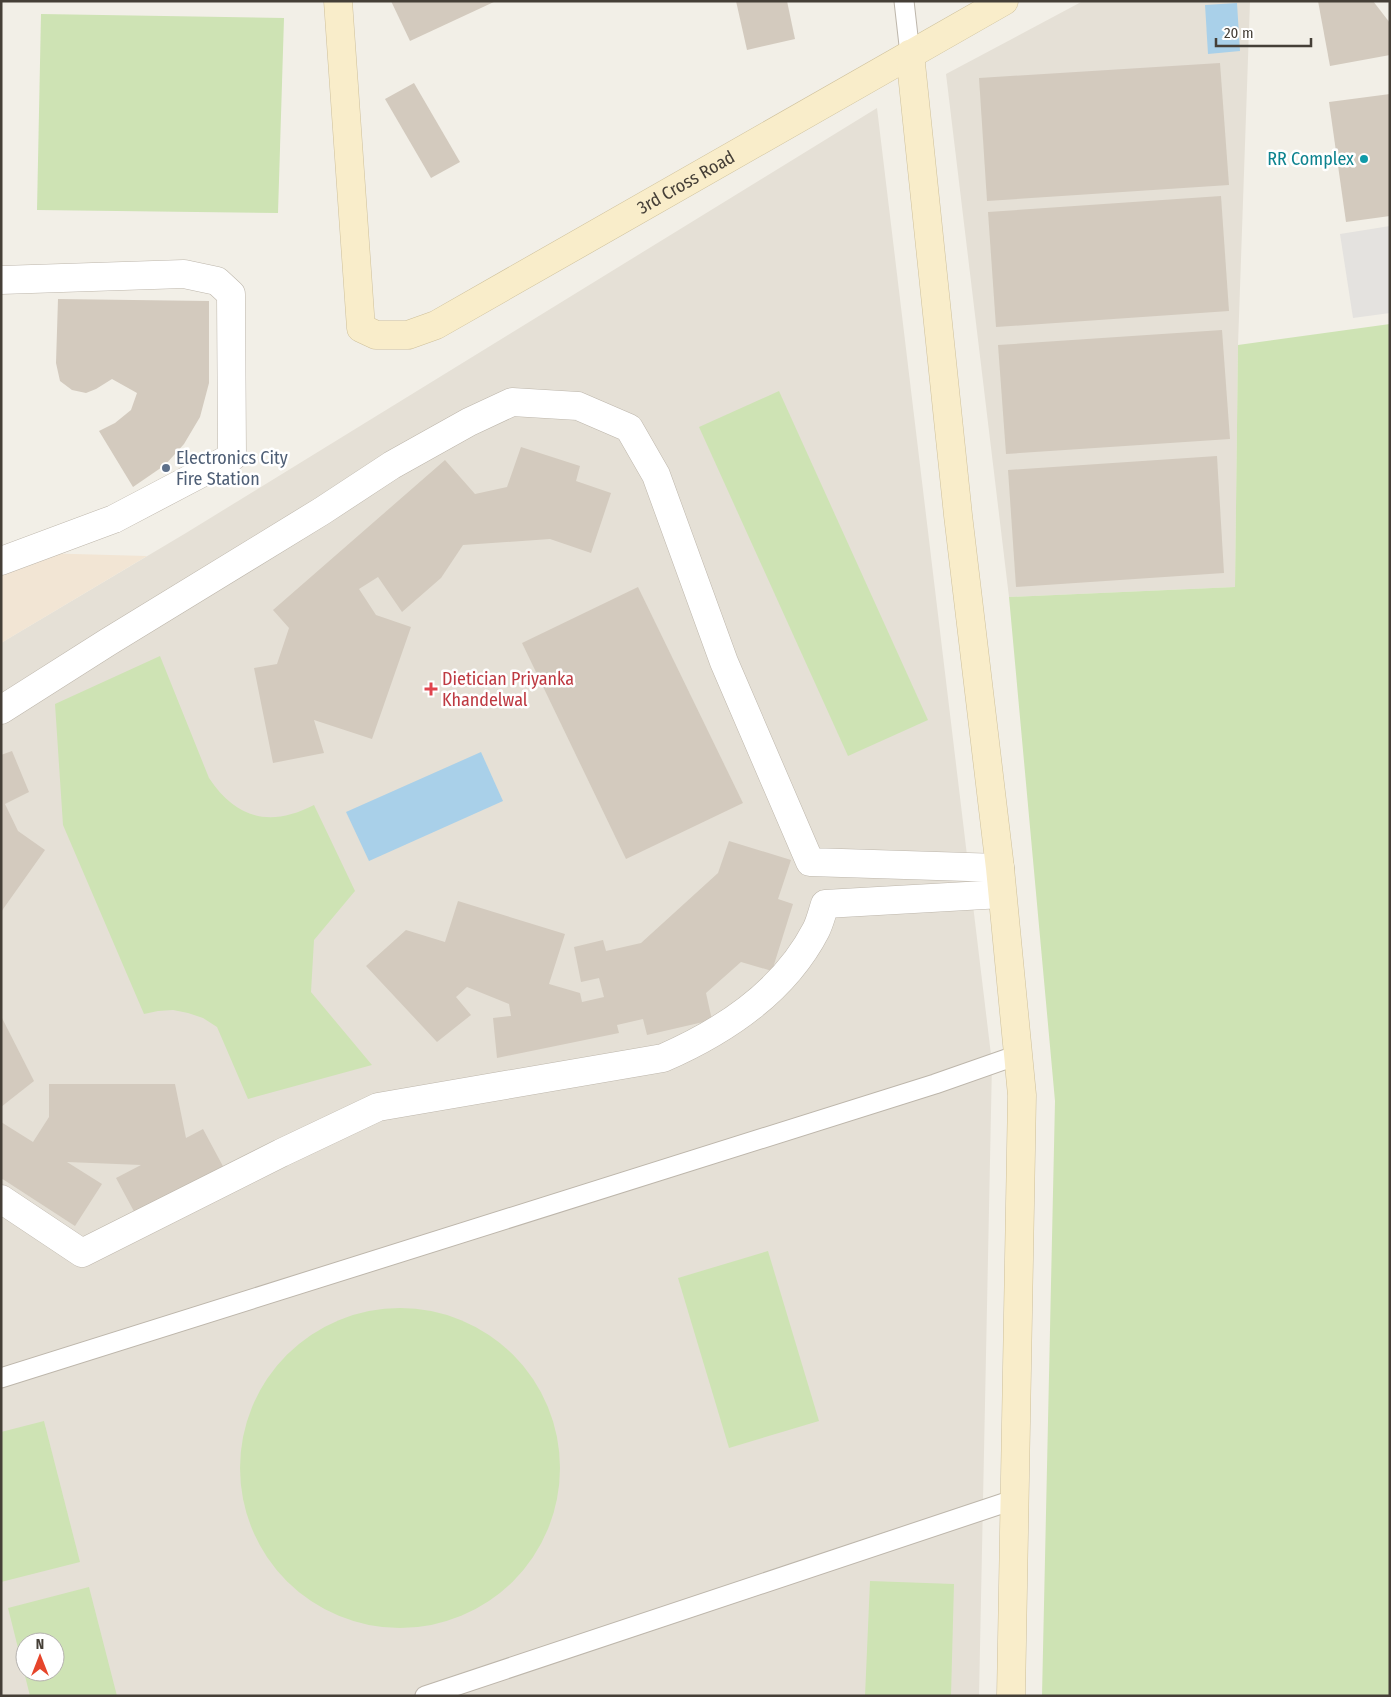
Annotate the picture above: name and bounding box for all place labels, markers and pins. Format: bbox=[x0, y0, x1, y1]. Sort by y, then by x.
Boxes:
place label: RR Complex bbox=[1267, 148, 1354, 170]
marker: RR Complex bbox=[1358, 153, 1370, 165]
place label: Electronics City Fire Station bbox=[176, 447, 288, 490]
marker: Electronics City Fire Station bbox=[160, 462, 172, 474]
place label: Dietician Priyanka Khandelwal bbox=[442, 668, 574, 711]
marker: Dietician Priyanka Khandelwal bbox=[424, 682, 438, 696]

